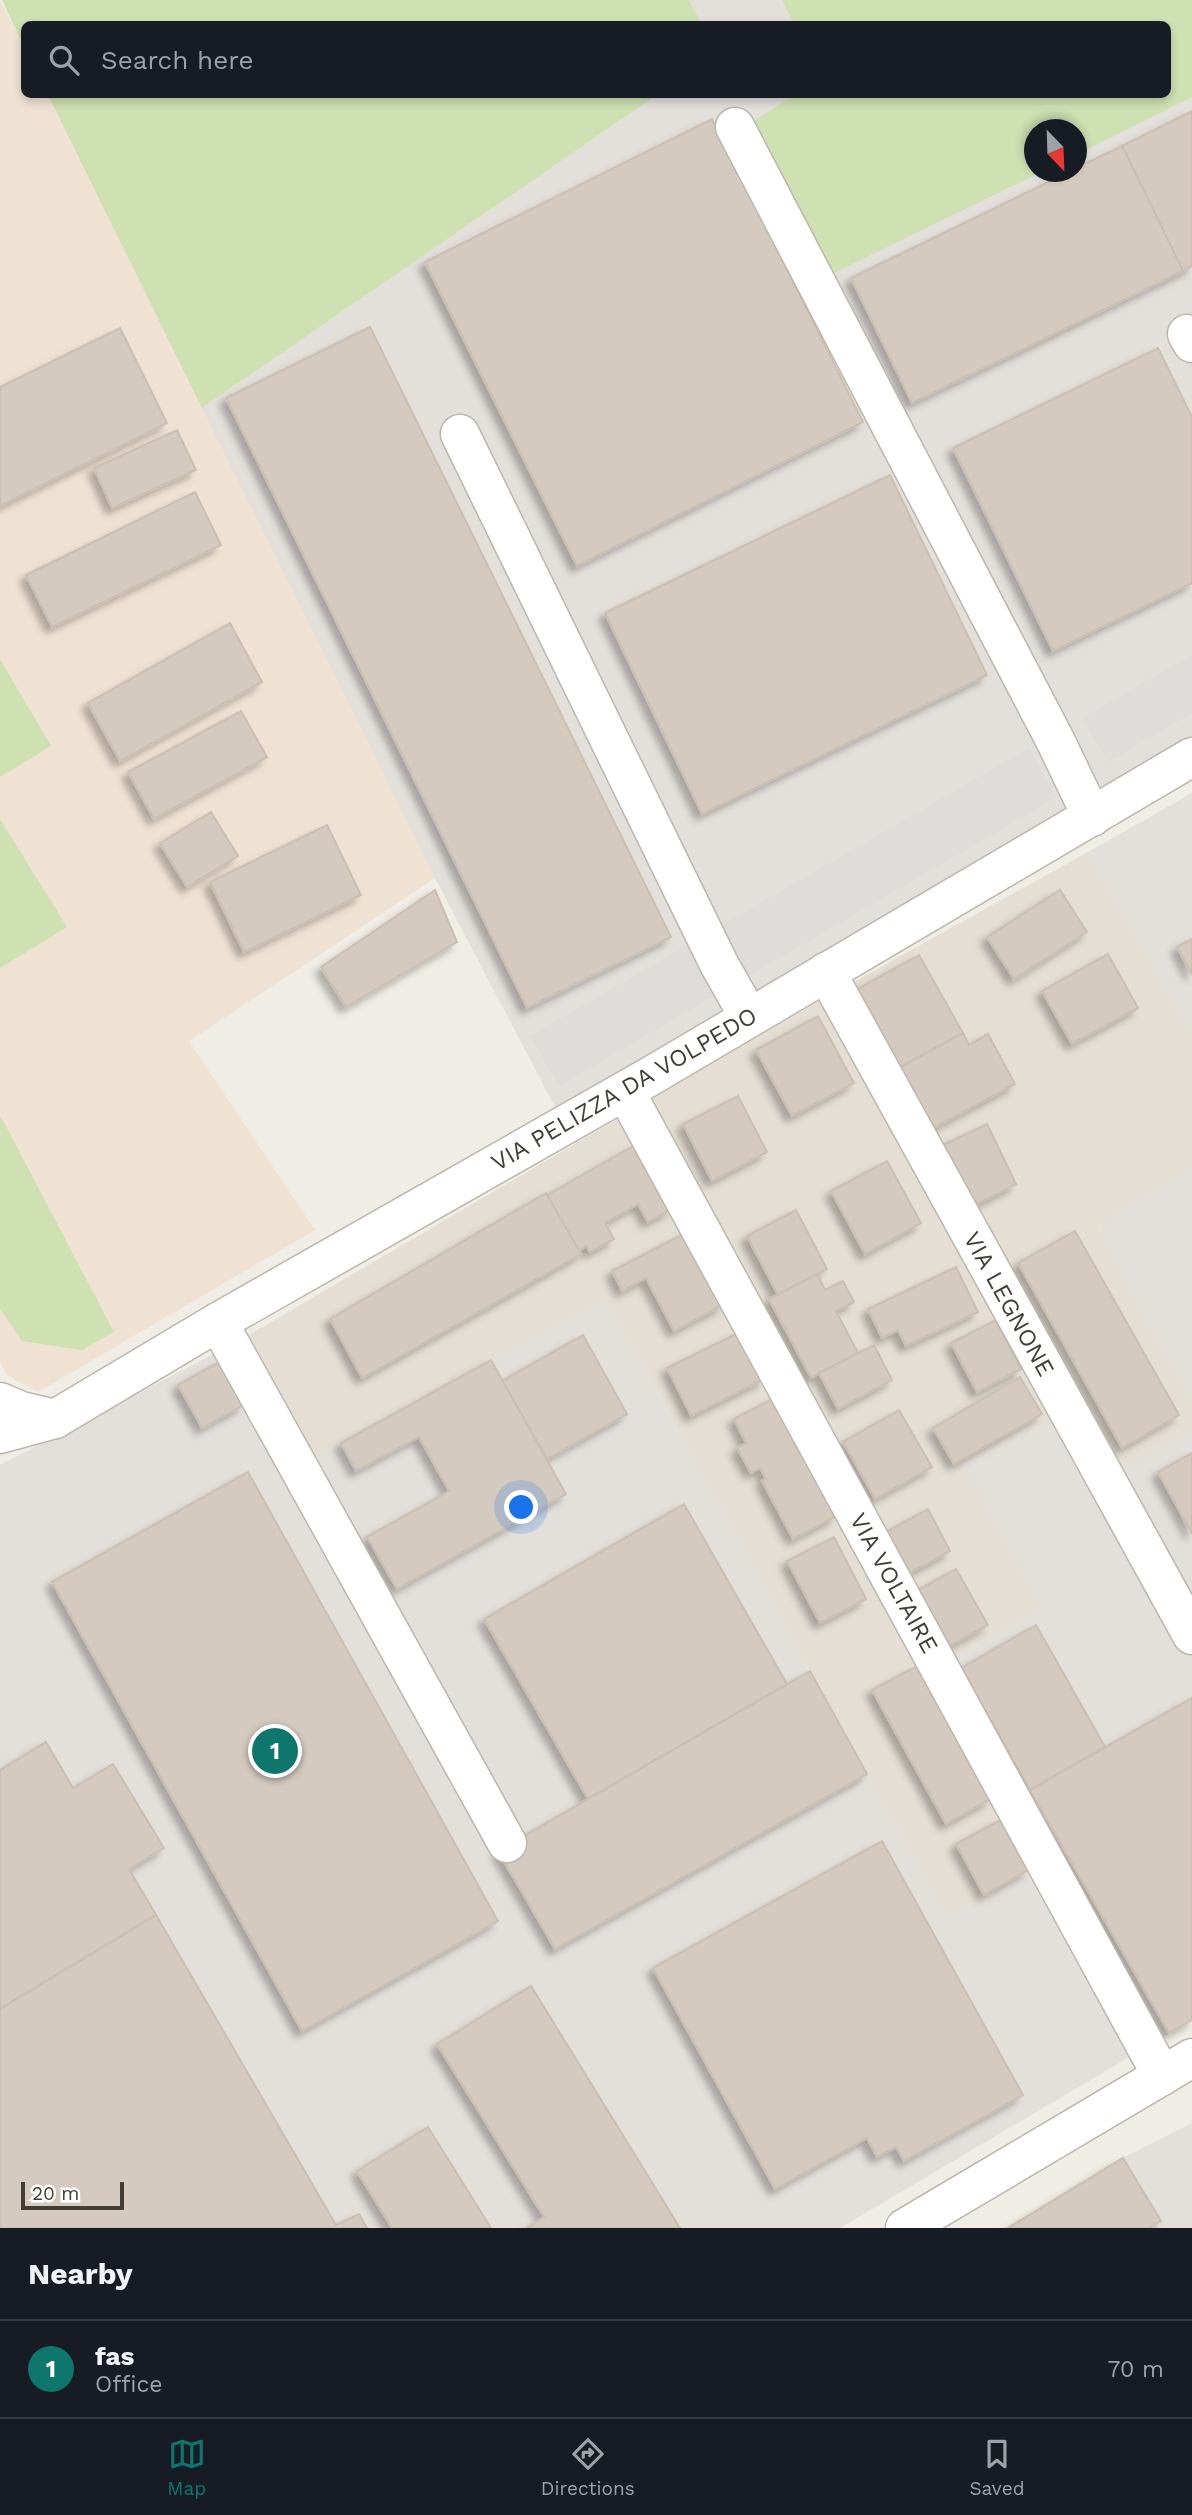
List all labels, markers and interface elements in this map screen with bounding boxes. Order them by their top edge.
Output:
search box [21,21,1171,98]
icon: search [45,41,83,79]
text: Search here [101,45,253,75]
north arrow [1024,119,1087,182]
street label: VIA PELIZZA DA VOLPEDO [486,1001,762,1177]
street label: VIA LEGNONE [958,1227,1060,1381]
your location [504,1490,538,1524]
street label: VIA VOLTAIRE [844,1508,944,1658]
pin: 1 [252,1725,298,1777]
scale bar [21,2179,124,2211]
text: 20 m [32,2182,79,2205]
text: Nearby [28,2256,133,2291]
text: fas [95,2341,134,2371]
text: 1 [46,2356,56,2383]
text: 70 m [1107,2356,1164,2383]
text: Office [95,2371,163,2398]
tab: Map [167,2435,206,2500]
tab: Directions [541,2435,635,2500]
tab: Saved [969,2435,1025,2500]

